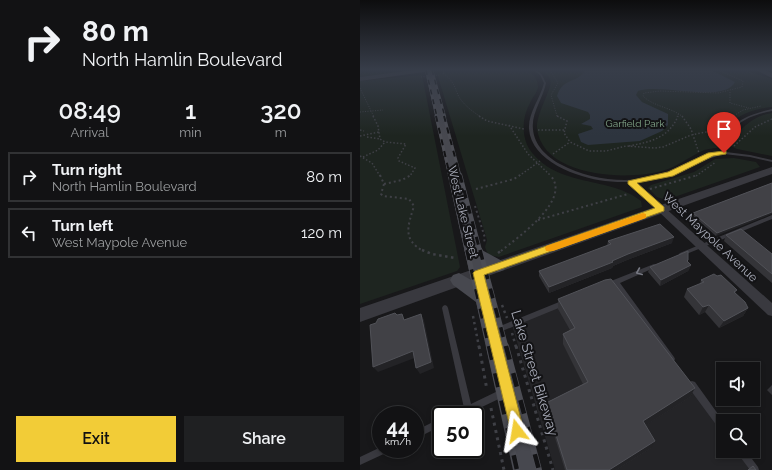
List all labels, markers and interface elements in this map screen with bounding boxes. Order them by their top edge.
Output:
text: 80 m [82,15,149,48]
icon: right [16,16,68,68]
text: North Hamlin Boulevard [82,49,282,70]
text: 08:49 [59,96,121,125]
text: 1 [185,96,196,125]
text: 320 [260,96,301,125]
pin [707,112,741,153]
park label: Garfield Park [606,118,665,129]
icon: arrive [713,118,735,140]
text: Arrival [71,125,109,140]
text: min [179,125,202,140]
text: m [275,125,287,140]
text: Turn right [52,161,122,179]
street label: West Lake Street [445,164,481,260]
icon: right [18,166,40,188]
text: 80 m [306,168,342,186]
text: North Hamlin Boulevard [52,179,197,194]
street label: West Maypole Avenue [660,189,760,285]
text: Turn left [52,217,113,235]
icon: left [18,222,40,244]
text: 120 m [301,224,342,242]
text: West Maypole Avenue [52,235,187,250]
one-way arrow [636,267,644,275]
street label: Lake Street Bikeway [508,308,562,438]
map controls [716,362,760,458]
button: sound [716,362,760,406]
speed limit sign: 50 [432,406,484,458]
position arrow [496,410,538,452]
button: search [716,414,760,458]
text: 44 [387,415,409,439]
button: Exit [16,416,176,462]
button: Share [184,416,344,462]
text: km/h [385,436,411,447]

